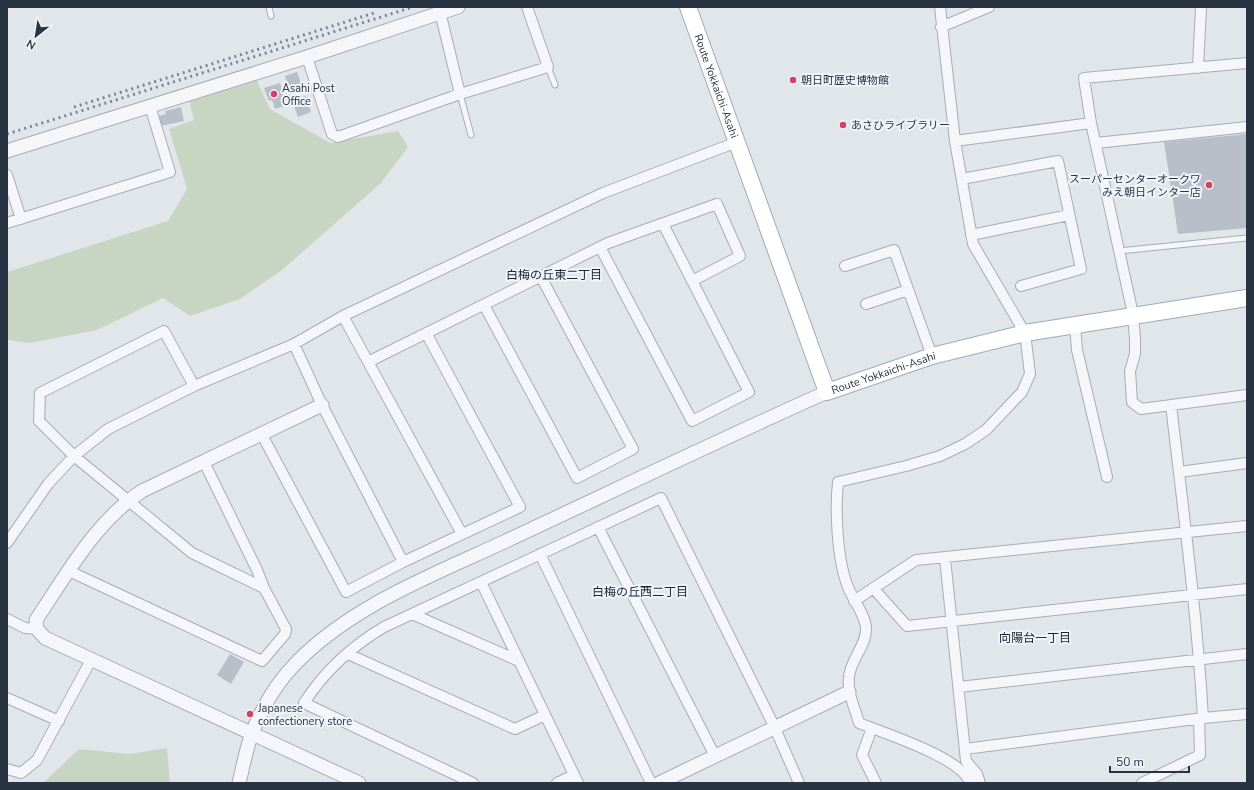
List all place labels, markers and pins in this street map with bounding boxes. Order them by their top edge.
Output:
place label: 朝日町歴史博物館 [801,73,889,88]
marker: 朝日町歴史博物館 [788,75,798,85]
place label: Asahi Post Office [282,81,335,109]
marker: Asahi Post Office [269,89,279,99]
place label: あさひライブラリー [851,118,950,133]
marker: あさひライブラリー [838,120,848,130]
place label: スーパーセンターオークワ みえ朝日インター店 [1069,172,1201,200]
marker: スーパーセンターオークワ みえ朝日インター店 [1204,180,1214,190]
place label: Japanese confectionery store [257,701,352,729]
marker: Japanese confectionery store [245,709,255,719]

